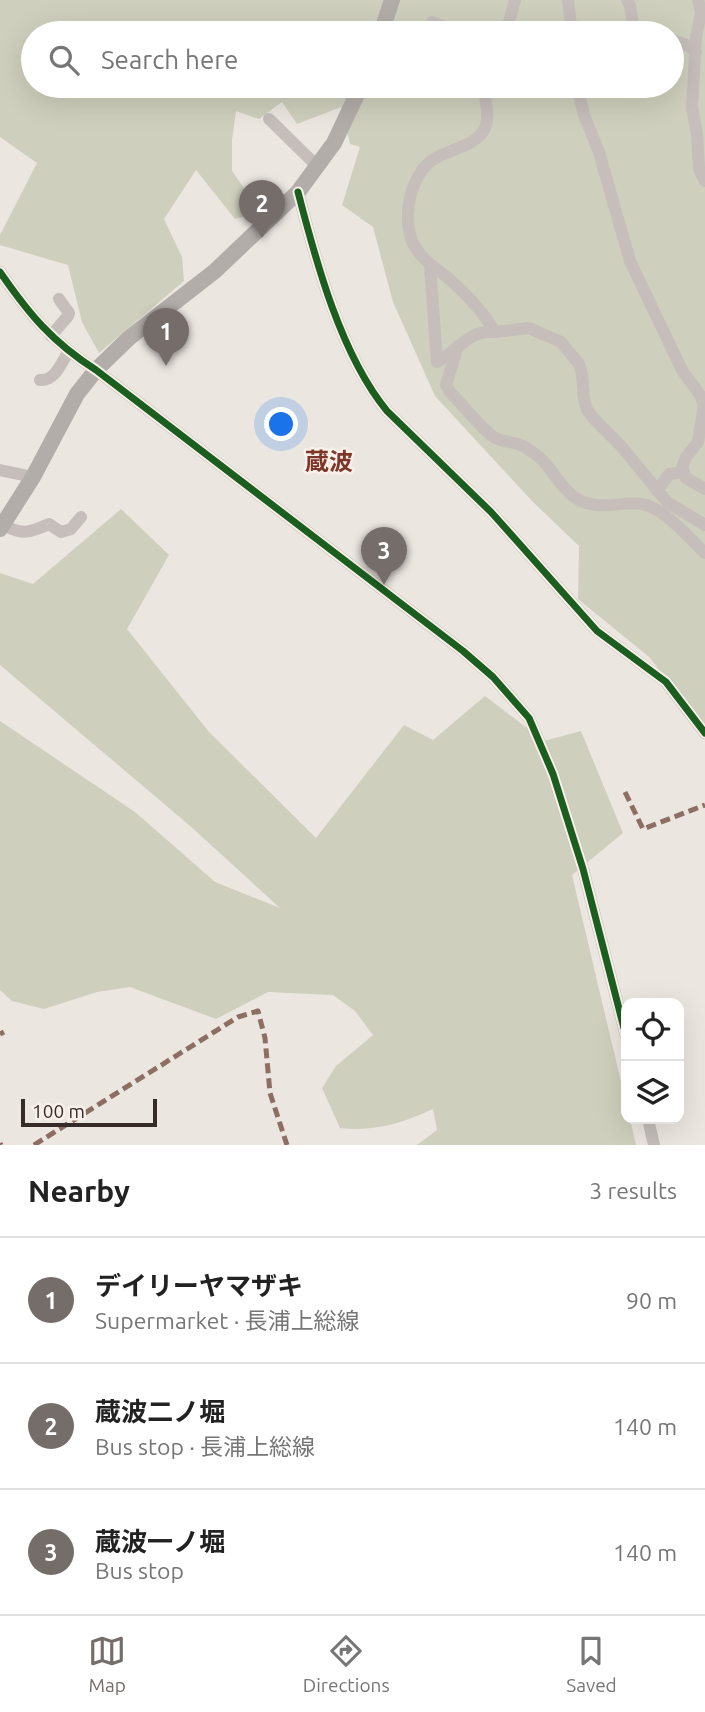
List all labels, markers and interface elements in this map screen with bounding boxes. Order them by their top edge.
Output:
search box [21,21,684,98]
icon: search [45,41,83,79]
text: Search here [101,45,238,74]
pin: 2 [239,180,285,238]
pin: 1 [143,308,189,366]
your location [264,407,298,441]
district label: 蔵波 [305,448,353,475]
pin: 3 [361,527,407,585]
map controls [621,998,684,1124]
button: locate [621,998,684,1061]
button: layers [621,1061,684,1124]
scale bar [21,1096,158,1128]
text: 100 m [32,1100,85,1122]
text: Nearby [28,1174,130,1208]
text: 3 results [589,1178,677,1203]
text: デイリーヤマザキ [95,1271,303,1300]
text: 1 [45,1288,57,1313]
text: 90 m [626,1288,677,1313]
text: Supermarket · 長浦上総線 [95,1308,360,1333]
text: 蔵波二ノ堀 [95,1397,225,1426]
text: 2 [45,1414,57,1439]
text: 140 m [613,1414,677,1439]
text: Bus stop · 長浦上総線 [95,1434,315,1459]
text: 蔵波一ノ堀 [95,1527,225,1556]
text: 3 [45,1540,57,1565]
text: 140 m [613,1540,677,1565]
text: Bus stop [95,1558,184,1583]
tab: Map [88,1632,126,1696]
tab: Directions [303,1632,390,1696]
tab: Saved [566,1632,617,1696]

